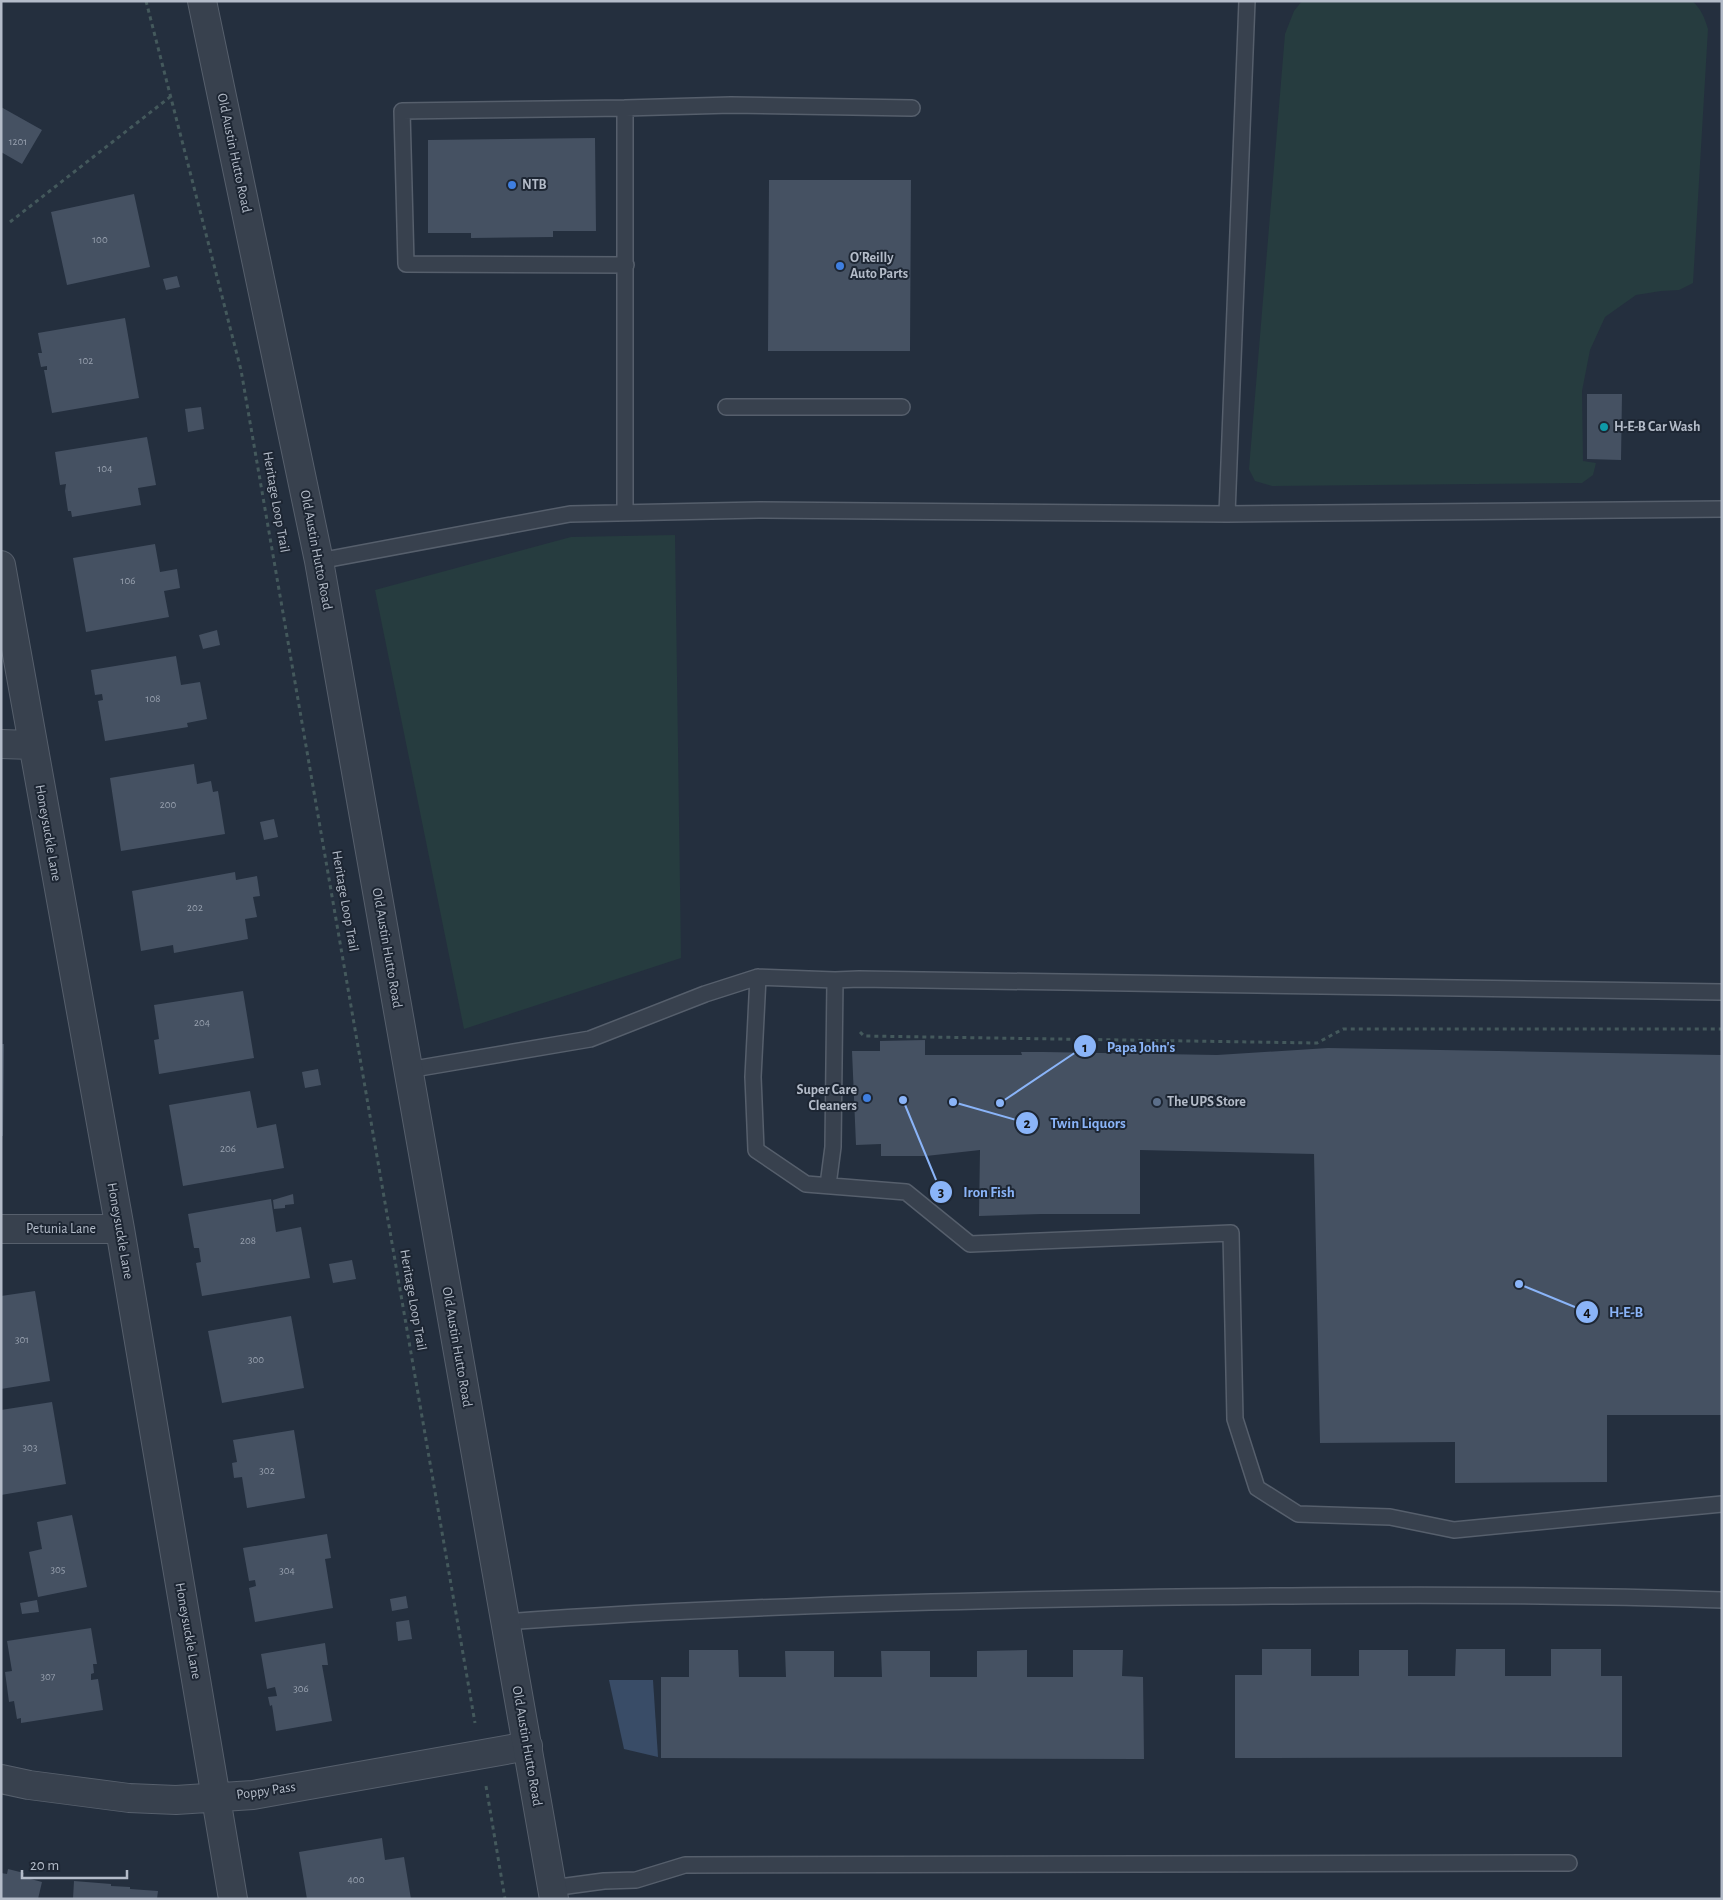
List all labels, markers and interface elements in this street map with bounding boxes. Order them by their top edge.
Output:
street label: Old Austin Hutto Road [214,92,254,214]
house number: 1201 [9,136,27,147]
place label: NTB [522,178,547,192]
marker: NTB [506,179,518,191]
house number: 100 [92,234,108,245]
place label: O'Reilly Auto Parts [850,251,908,281]
marker: O'Reilly Auto Parts [834,260,846,272]
house number: 102 [79,355,93,366]
place label: H-E-B Car Wash [1614,420,1700,434]
marker: H-E-B Car Wash [1598,421,1610,433]
street label: Heritage Loop Trail [260,450,292,554]
house number: 104 [98,463,112,474]
street label: Old Austin Hutto Road [298,489,334,611]
house number: 106 [121,575,135,586]
house number: 108 [146,693,160,704]
street label: Honeysuckle Lane [33,784,63,882]
house number: 200 [160,799,177,810]
street label: Heritage Loop Trail [329,849,361,953]
street label: Old Austin Hutto Road [370,887,404,1009]
house number: 202 [187,902,203,913]
house number: 204 [194,1017,210,1028]
callout: Papa John's [1072,1031,1185,1061]
text: 1 [1082,1040,1088,1055]
text: Papa John's [1107,1040,1175,1055]
place label: Super Care Cleaners [797,1083,857,1113]
marker: Super Care Cleaners [861,1092,873,1104]
place label: The UPS Store [1167,1095,1246,1109]
marker: The UPS Store [1151,1096,1163,1108]
callout: Twin Liquors [1015,1108,1135,1138]
text: 2 [1023,1116,1031,1131]
text: Twin Liquors [1050,1116,1126,1131]
house number: 206 [220,1143,236,1154]
callout: Iron Fish [928,1177,1025,1207]
street label: Honeysuckle Lane [105,1182,135,1280]
text: 3 [938,1185,944,1200]
text: Iron Fish [963,1185,1015,1200]
street label: Petunia Lane [26,1222,96,1236]
house number: 208 [240,1235,256,1246]
street label: Heritage Loop Trail [397,1248,429,1352]
street label: Old Austin Hutto Road [440,1286,474,1408]
callout: H-E-B [1574,1297,1653,1327]
text: 4 [1583,1305,1591,1320]
text: H-E-B [1609,1305,1643,1320]
house number: 301 [15,1334,29,1345]
house number: 300 [248,1354,264,1365]
house number: 303 [23,1442,38,1453]
house number: 302 [259,1465,275,1476]
house number: 305 [51,1564,66,1575]
house number: 304 [279,1565,295,1576]
street label: Honeysuckle Lane [173,1582,203,1680]
house number: 307 [41,1671,56,1682]
house number: 306 [293,1683,309,1694]
street label: Old Austin Hutto Road [510,1685,544,1807]
street label: Poppy Pass [235,1780,297,1802]
scale bar [22,1848,128,1880]
text: 20 m [30,1858,59,1873]
house number: 400 [348,1874,365,1885]

